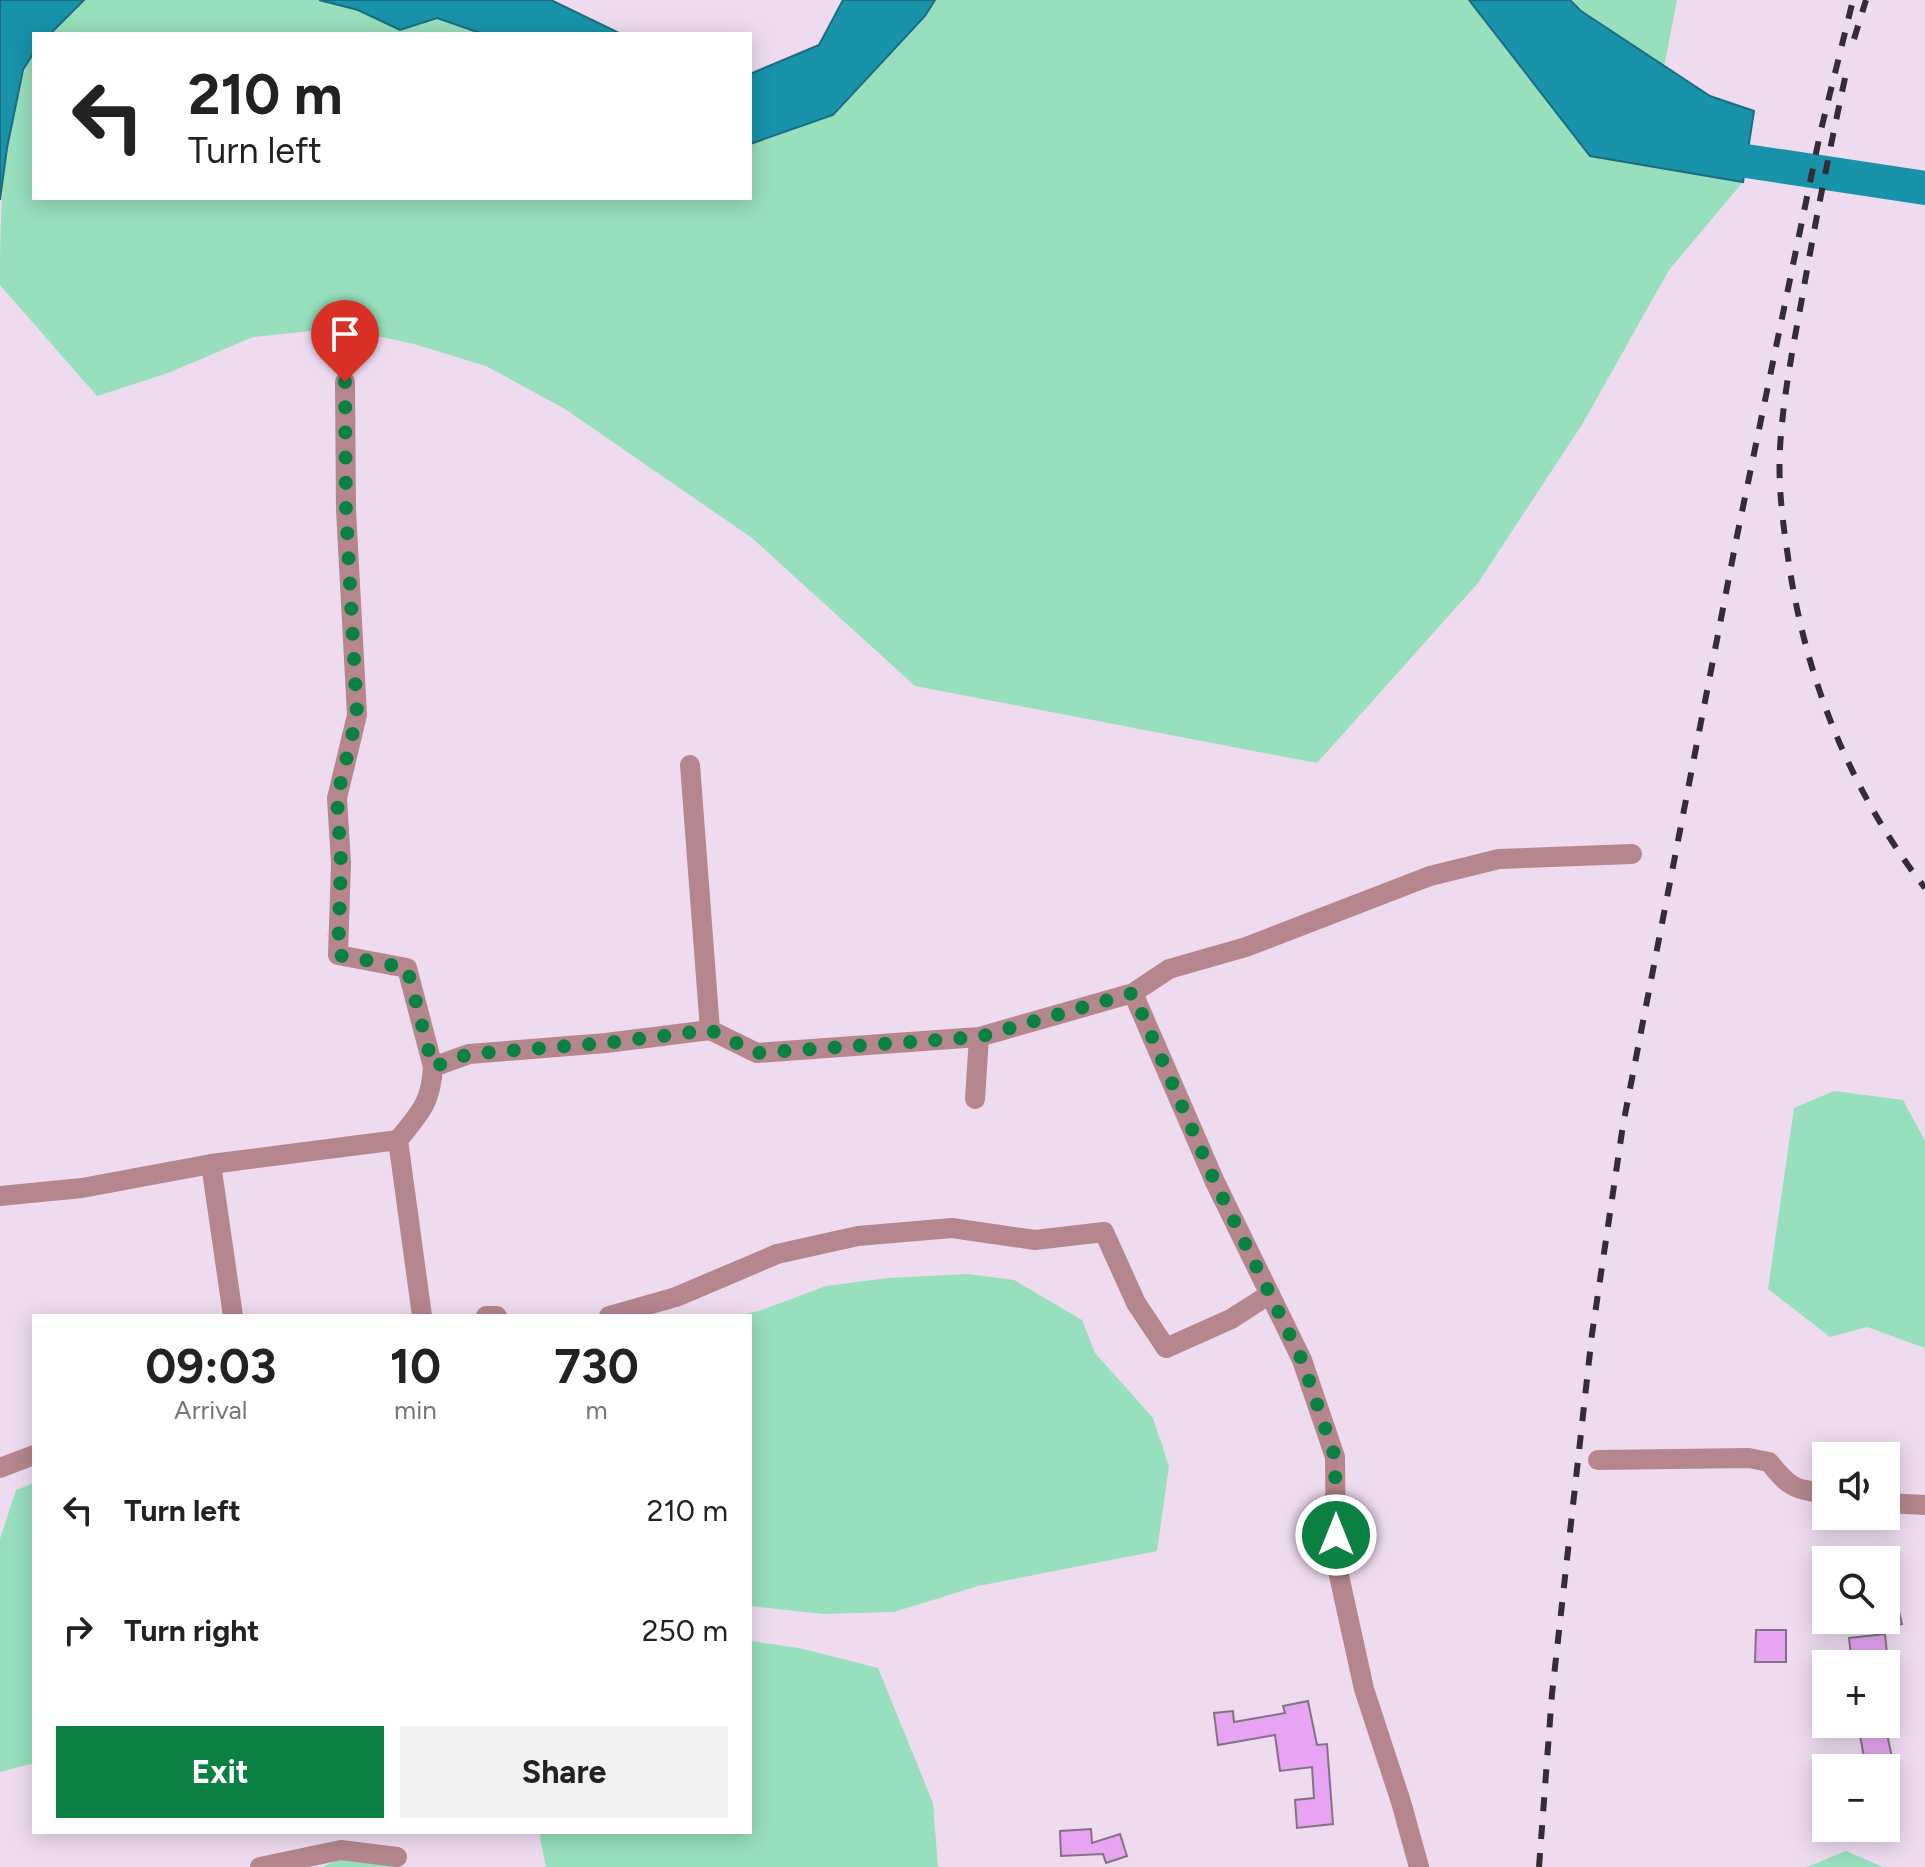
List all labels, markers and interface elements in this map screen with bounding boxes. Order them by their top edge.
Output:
text: 210 m [188,61,343,128]
icon: left [56,64,160,168]
text: Turn left [188,129,322,172]
pin [311,300,379,382]
icon: arrive [323,312,367,356]
text: 09:03 [145,1337,276,1395]
text: 10 [390,1337,441,1395]
text: 730 [554,1337,639,1395]
text: Arrival [174,1394,248,1426]
text: min [394,1394,437,1426]
text: m [585,1394,608,1426]
map controls [1812,1442,1900,1842]
button: sound [1812,1442,1900,1530]
icon: left [56,1488,100,1532]
text: Turn left [124,1492,241,1529]
text: 210 m [647,1492,728,1529]
position arrow [1294,1493,1378,1577]
button: search [1812,1546,1900,1634]
icon: right [56,1608,100,1652]
text: Turn right [124,1612,259,1649]
text: 250 m [642,1612,728,1649]
button: + [1812,1650,1900,1738]
button: Exit [56,1726,384,1818]
button: Share [400,1726,728,1818]
button: − [1812,1754,1900,1842]

